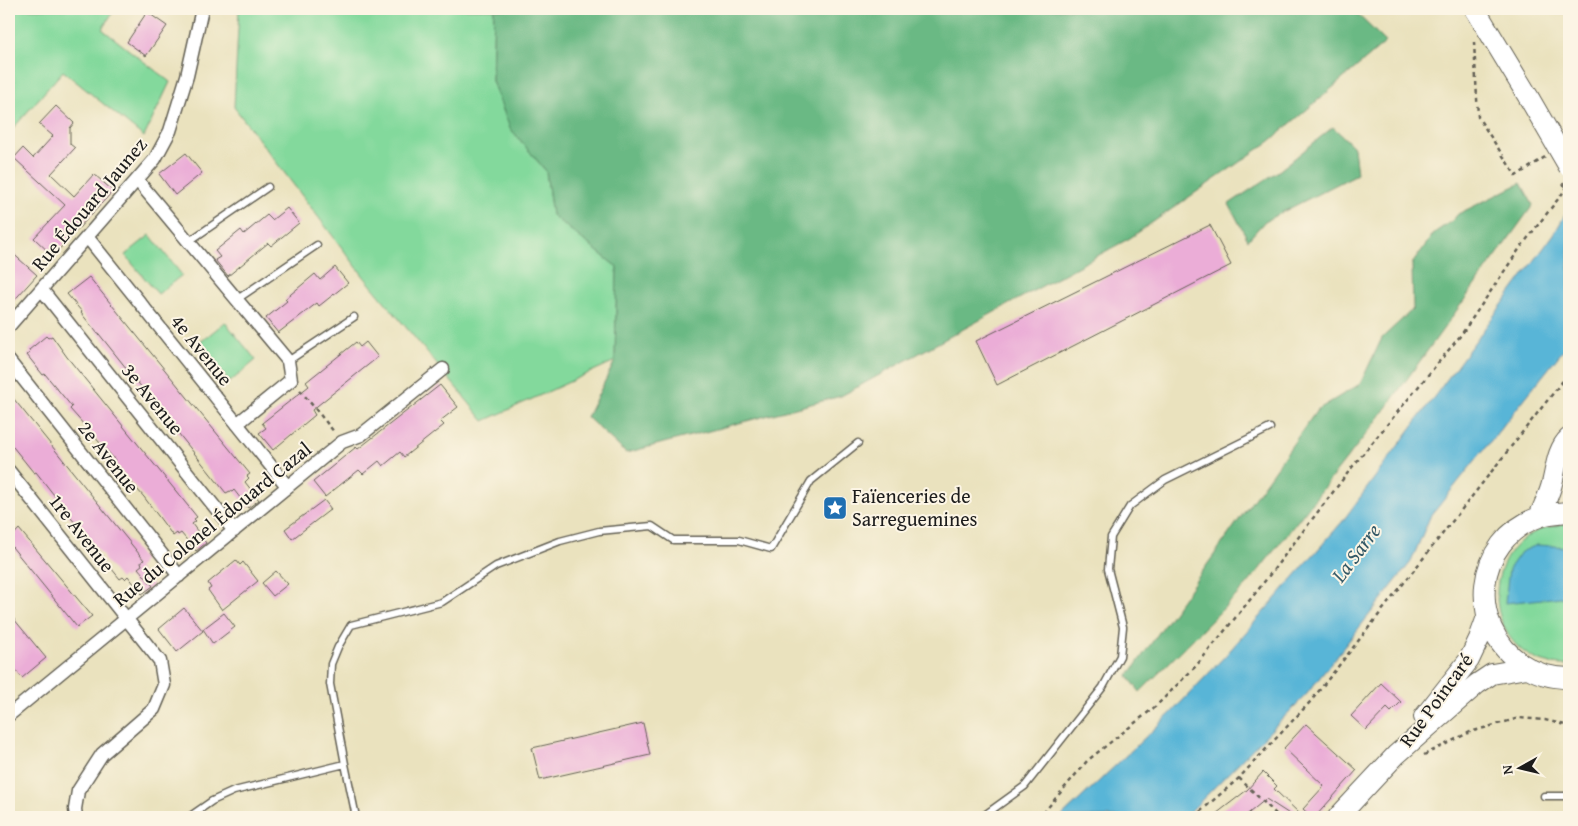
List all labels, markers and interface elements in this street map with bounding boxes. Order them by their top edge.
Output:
street label: Rue Édouard Jaunez [24,130,153,277]
street label: 4e Avenue [164,308,240,392]
street label: 3e Avenue [115,357,191,441]
street label: 2e Avenue [72,414,147,499]
street label: Rue du Colonel Édouard Cazal [106,434,318,613]
place label: Faïenceries de Sarreguemines [852,481,978,533]
street label: 1re Avenue [42,487,122,578]
place icon: Faïenceries de Sarreguemines [822,495,848,521]
water label: La Sarre [1323,517,1388,589]
street label: Rue Poincaré [1392,647,1480,753]
north arrow [1496,744,1546,794]
text: N [1496,763,1518,776]

